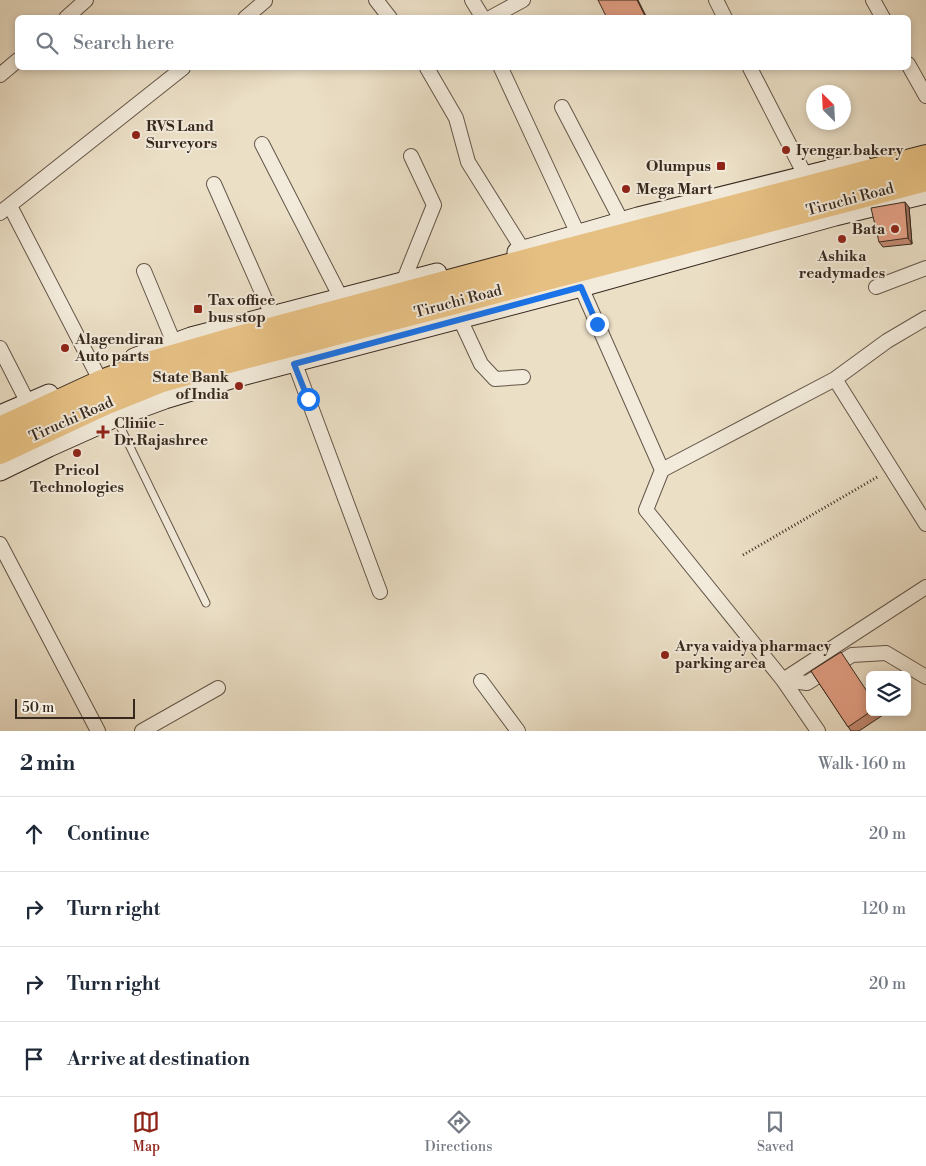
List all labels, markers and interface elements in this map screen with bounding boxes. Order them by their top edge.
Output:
search box [15,15,911,70]
icon: search [33,29,61,57]
text: Search here [73,31,174,55]
north arrow [806,85,851,130]
place label: RVS Land Surveyors [146,117,217,153]
marker: RVS Land Surveyors [130,129,142,141]
place label: Iyengar bakery [796,141,904,160]
marker: Iyengar bakery [780,144,792,156]
place label: Olumpus [646,157,711,176]
marker: Olumpus [715,160,727,172]
street label: Tiruchi Road [804,179,897,220]
place label: Mega Mart [636,180,713,199]
marker: Mega Mart [620,183,632,195]
place label: Bata [852,220,886,239]
marker: Bata [889,223,901,235]
marker: Ashika readymades [836,233,848,245]
place label: Ashika readymades [799,247,885,283]
street label: Tiruchi Road [412,281,505,322]
place label: Tax office bus stop [208,291,275,327]
marker: Tax office bus stop [192,303,204,315]
route end [586,313,609,336]
place label: Alagendiran Auto parts [74,330,164,366]
marker: Alagendiran Auto parts [59,342,71,354]
place label: State Bank of India [153,368,230,404]
marker: State Bank of India [233,380,245,392]
route start [297,388,320,411]
street label: Tiruchi Road [26,392,117,446]
place label: Clinic - Dr.Rajashree [114,414,208,450]
marker: Clinic - Dr.Rajashree [96,425,110,439]
marker: Pricol Technologies [71,447,83,459]
place label: Pricol Technologies [30,461,124,497]
place label: Arya vaidya pharmacy parking area [674,637,832,673]
marker: Arya vaidya pharmacy parking area [659,649,671,661]
map controls [866,671,911,716]
button: layers [866,671,911,716]
scale bar [15,696,135,719]
text: 50 m [22,699,54,717]
text: 2 min [20,751,75,777]
text: Walk · 160 m [818,754,906,774]
icon: ahead [20,820,48,848]
text: Continue [67,822,150,846]
text: 20 m [869,824,906,844]
icon: right [20,895,48,923]
text: Turn right [67,897,160,921]
text: 120 m [862,899,906,919]
icon: right [20,970,48,998]
text: Turn right [67,972,160,996]
text: 20 m [869,974,906,994]
icon: arrive [20,1045,48,1073]
text: Arrive at destination [67,1047,250,1071]
tab: Map [132,1108,160,1156]
tab: Directions [425,1108,492,1156]
tab: Saved [757,1108,794,1156]

